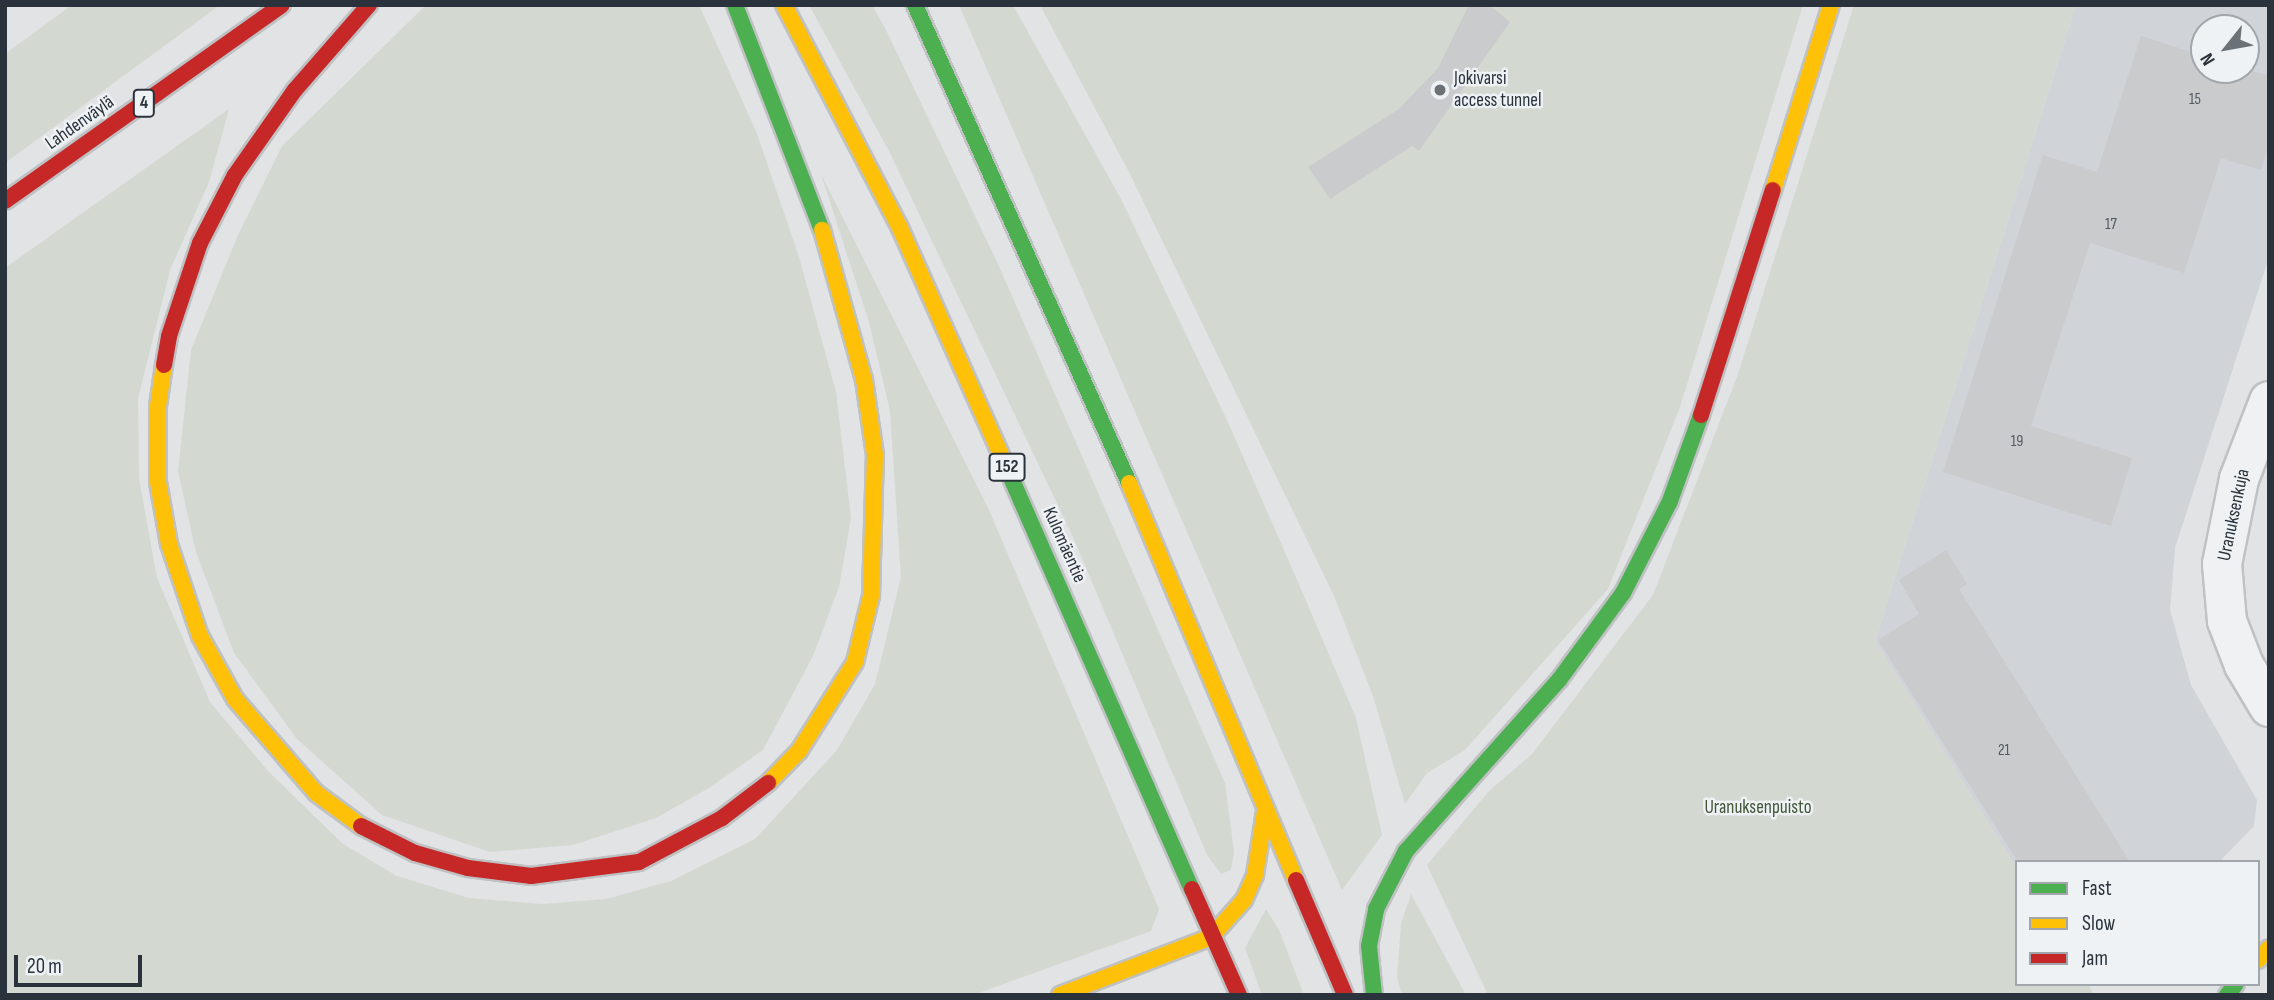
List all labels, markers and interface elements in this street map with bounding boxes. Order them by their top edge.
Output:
north arrow [2190,14,2260,84]
text: N [2196,49,2221,69]
place label: Jokivarsi access tunnel [1454,68,1542,112]
marker: Jokivarsi access tunnel [1432,82,1448,98]
road number: 4 [132,88,156,118]
house number: 15 [2189,90,2201,110]
street label: Lahdenväylä [41,91,119,155]
house number: 17 [2105,215,2117,235]
house number: 19 [2011,432,2023,452]
road number: 152 [988,452,1026,481]
street label: Uranuksenkuja [2213,467,2255,563]
street label: Kulomäentie [1037,504,1091,586]
house number: 21 [1998,741,2010,761]
park label: Uranuksenpuisto [1704,797,1812,819]
legend [2015,860,2260,986]
text: Fast [2082,876,2112,901]
text: Slow [2082,911,2115,936]
scale bar [18,940,145,984]
text: Jam [2082,946,2108,971]
text: 20 m [27,954,62,979]

